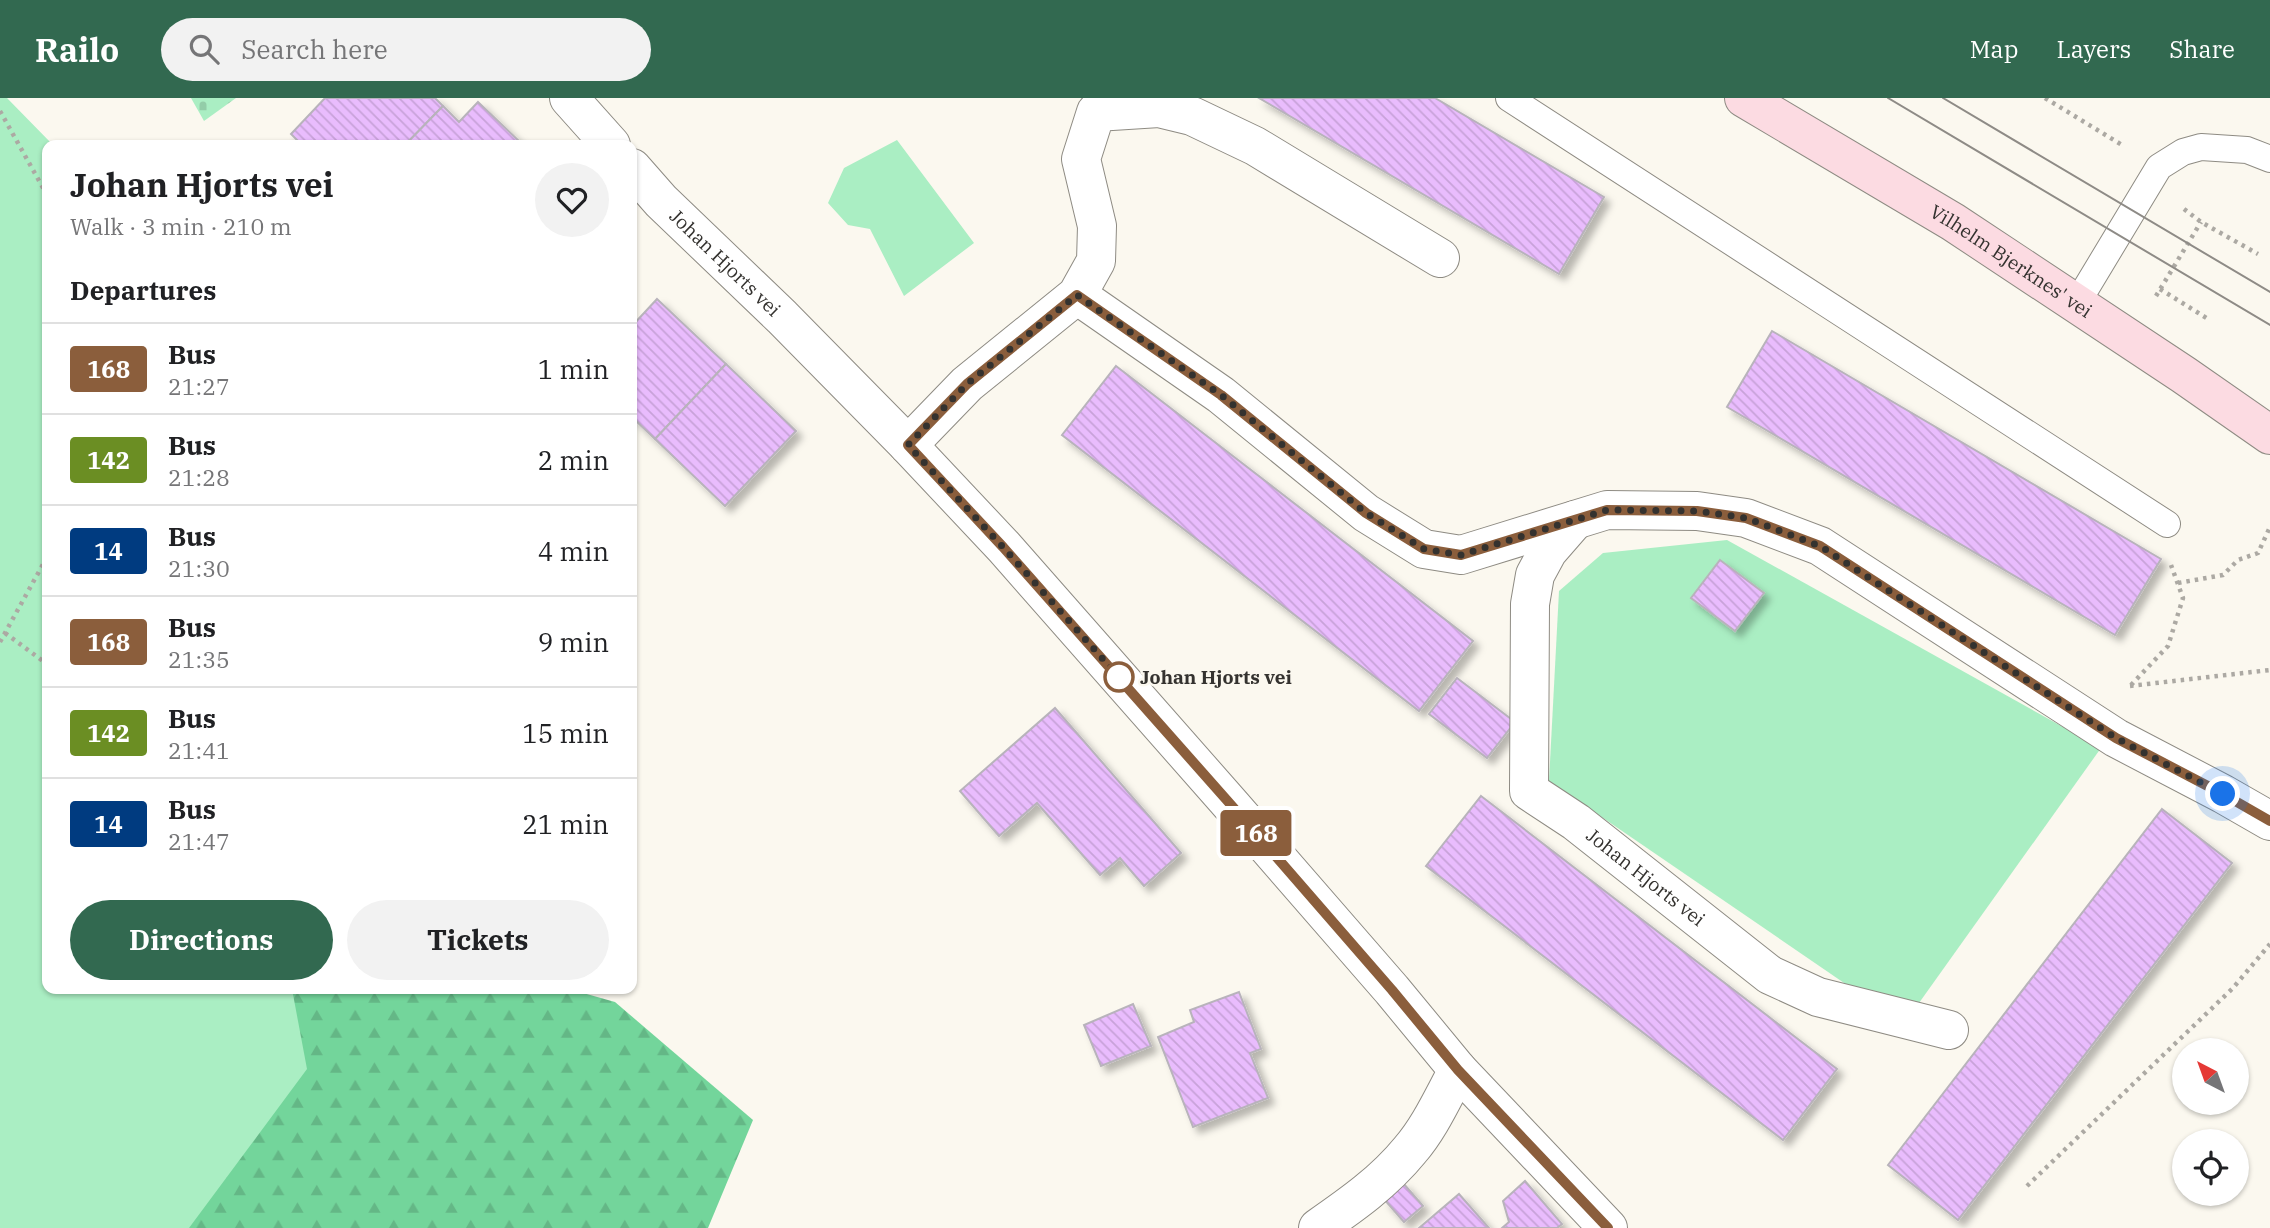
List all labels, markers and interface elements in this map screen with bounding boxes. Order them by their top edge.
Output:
search box [161,18,651,81]
text: Railo [35,28,119,71]
icon: search [185,30,223,68]
text: Search here [241,32,388,66]
text: Map [1970,33,2018,65]
text: Layers [2056,33,2131,65]
text: Share [2169,33,2235,65]
text: Johan Hjorts vei [70,163,334,206]
button: heart [535,163,609,237]
street label: Vilhelm Bjerknes' vei [1926,199,2097,323]
street label: Johan Hjorts vei [665,204,786,321]
text: Walk · 3 min · 210 m [70,211,292,241]
text: Departures [70,273,216,307]
text: Bus [168,337,216,371]
text: 1 min [538,352,609,386]
text: 168 [87,353,130,385]
text: 21:27 [168,371,230,401]
text: Bus [168,428,216,462]
text: 2 min [538,443,609,477]
text: 142 [87,444,130,476]
text: 21:28 [168,462,230,492]
text: Bus [168,519,216,553]
text: 4 min [538,534,609,568]
text: 14 [94,535,123,567]
text: 21:30 [168,553,230,583]
text: Bus [168,610,216,644]
text: 9 min [538,625,609,659]
text: 168 [87,626,130,658]
text: 21:35 [168,644,230,674]
marker: Johan Hjorts vei [1104,662,1134,692]
place label: Johan Hjorts vei [1140,665,1292,689]
text: Bus [168,701,216,735]
text: 15 min [522,716,609,750]
text: 142 [87,717,130,749]
text: 21:41 [168,735,230,765]
your location [2205,776,2240,811]
text: Bus [168,792,216,826]
text: 21 min [522,807,609,841]
text: 14 [94,808,123,840]
line badge: 168 [1216,810,1296,856]
text: 168 [1234,817,1278,849]
street label: Johan Hjorts vei [1582,823,1710,931]
text: 21:47 [168,826,230,856]
button: Directions [70,900,333,980]
button: Tickets [347,900,609,980]
north arrow [2172,1038,2249,1115]
map controls [2172,1038,2249,1206]
button: locate [2172,1129,2249,1206]

